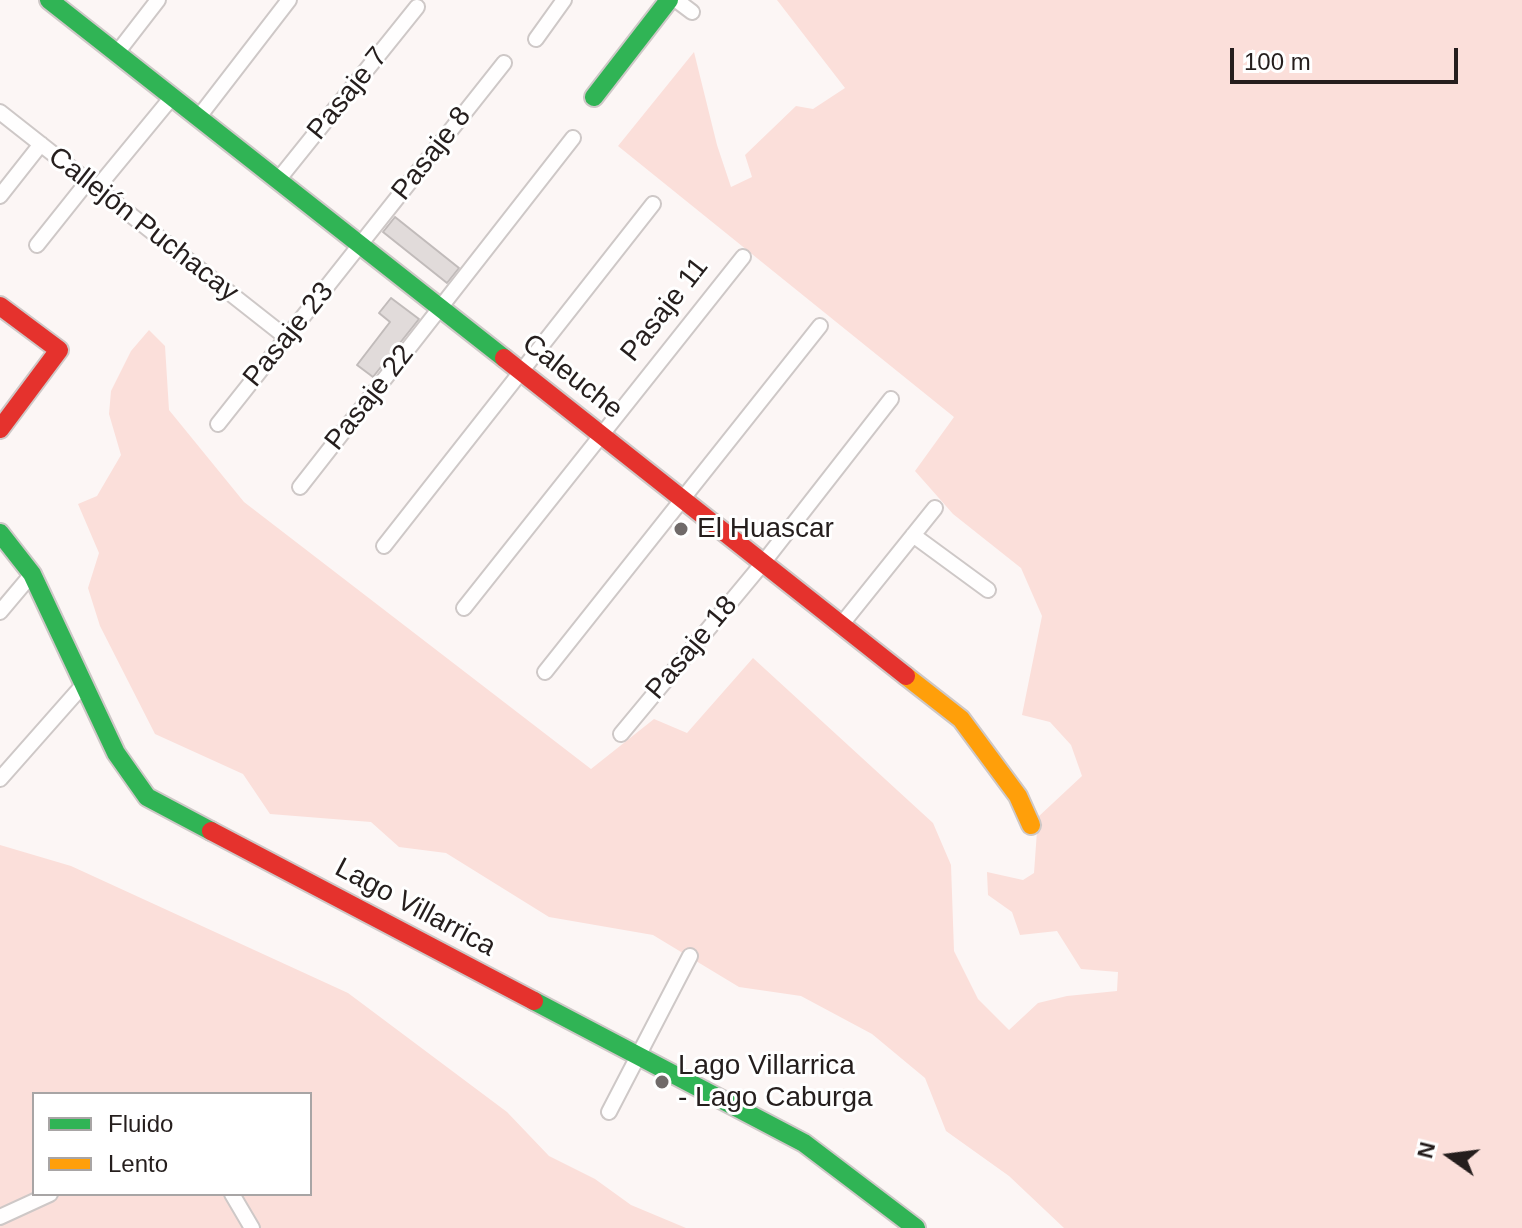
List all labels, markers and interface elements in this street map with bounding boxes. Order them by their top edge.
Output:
scale bar [1234,32,1462,82]
street label: Pasaje 7 [301,41,395,147]
text: 100 m [1244,48,1311,75]
street label: Pasaje 8 [385,101,479,207]
street label: Callejón Puchacay [41,140,245,310]
street label: Pasaje 11 [614,251,716,369]
street label: Pasaje 23 [237,276,341,394]
street label: Caleuche [515,327,629,427]
street label: Pasaje 22 [318,339,422,457]
place label: El Huascar [697,512,834,546]
marker: El Huascar [672,520,690,538]
street label: Pasaje 18 [639,590,745,706]
street label: Lago Villarrica [329,852,501,964]
place label: Lago Villarrica - Lago Caburga [678,1049,873,1115]
marker: Lago Villarrica - Lago Caburga [653,1073,671,1091]
legend [32,1092,312,1196]
text: Fluido [108,1110,173,1137]
north arrow [1410,1116,1490,1196]
text: N [1412,1139,1440,1161]
text: Lento [108,1150,168,1177]

